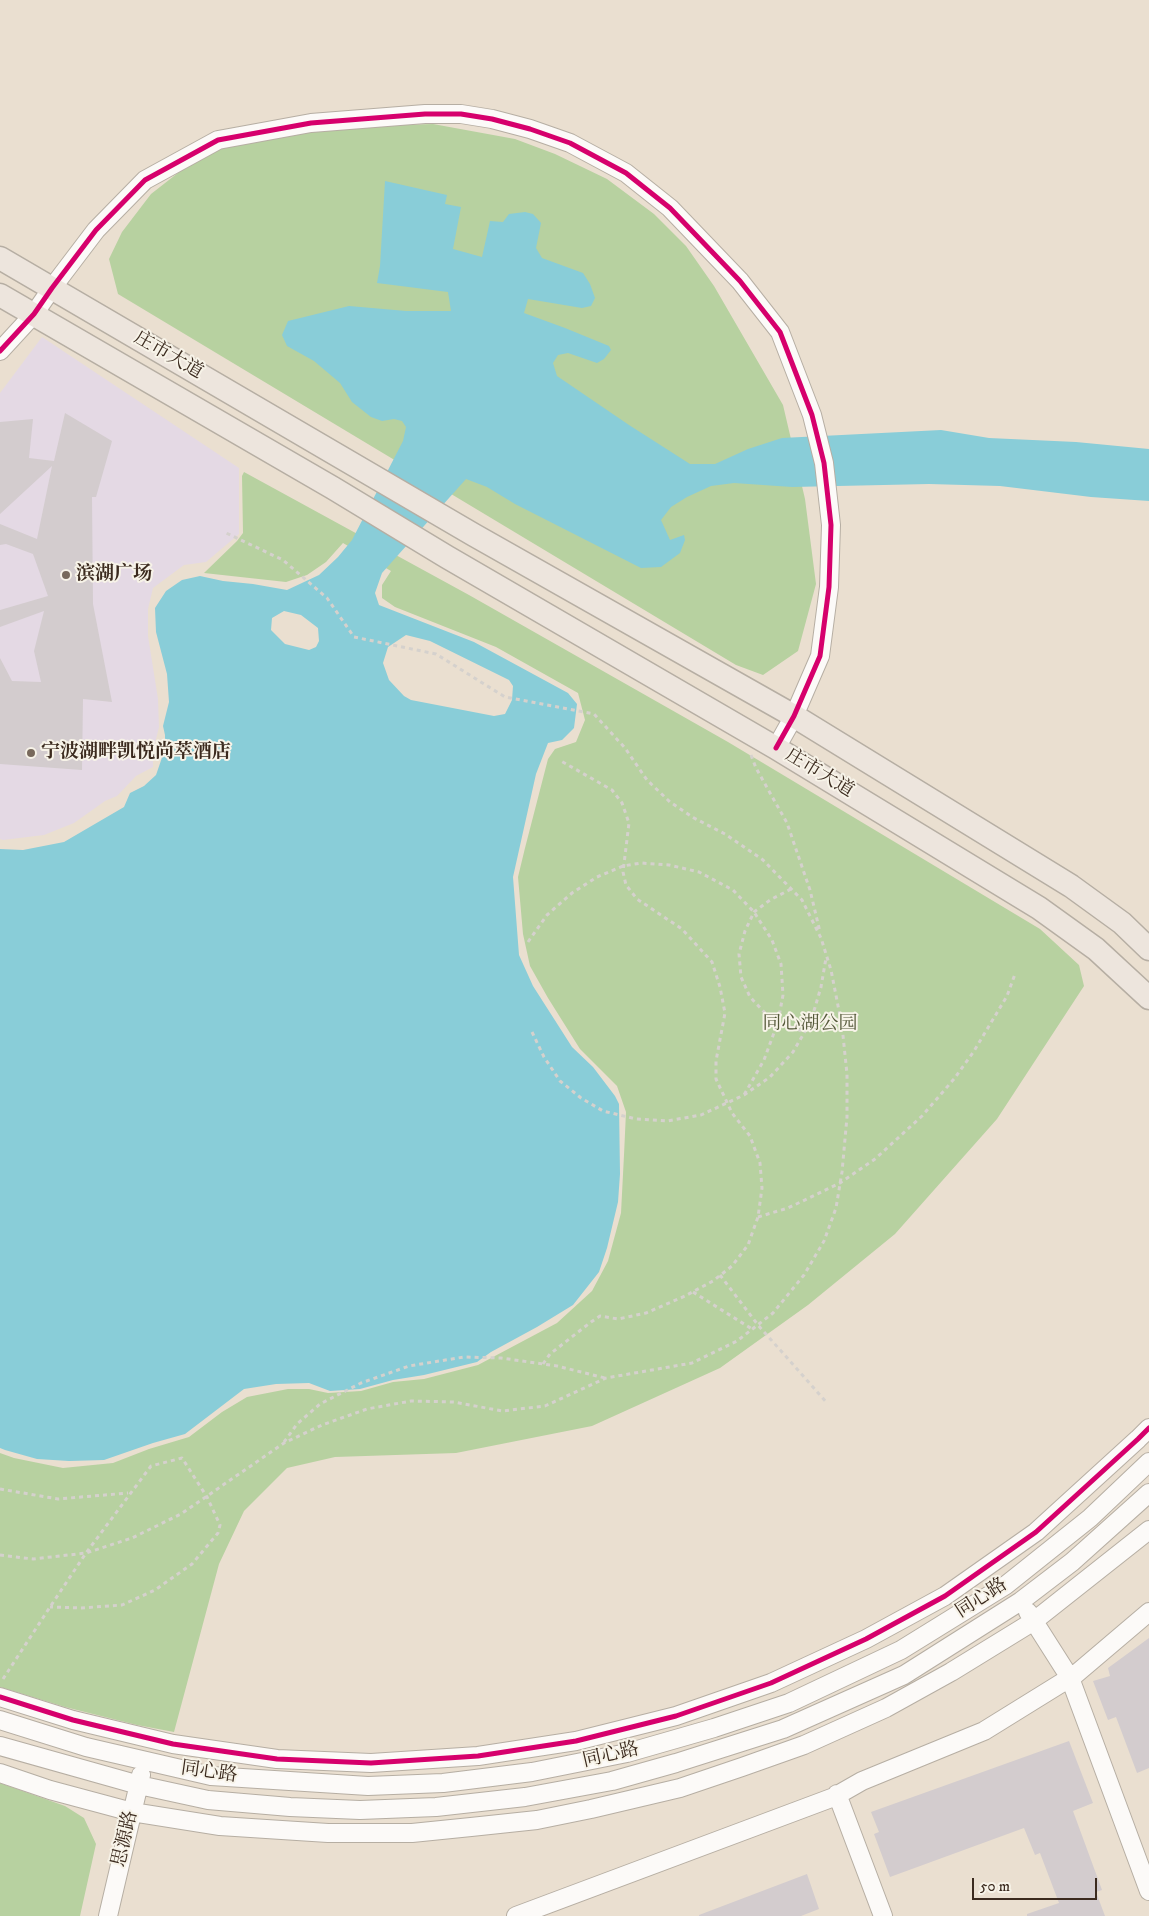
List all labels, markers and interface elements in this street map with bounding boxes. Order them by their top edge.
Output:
street label: 庄市大道 [129,327,207,385]
place label: 滨湖广场 [76,564,152,586]
marker: 滨湖广场 [60,569,72,581]
place label: 宁波湖畔凯悦尚萃酒店 [41,742,231,764]
street label: 庄市大道 [781,745,857,803]
marker: 宁波湖畔凯悦尚萃酒店 [25,747,37,759]
park label: 同心湖公园 [763,1014,857,1036]
street label: 同心路 [952,1574,1012,1624]
street label: 同心路 [581,1738,641,1774]
street label: 同心路 [179,1758,239,1788]
street label: 思源路 [108,1809,144,1869]
scale bar [974,1868,1099,1900]
text: 50 m [980,1877,1010,1896]

